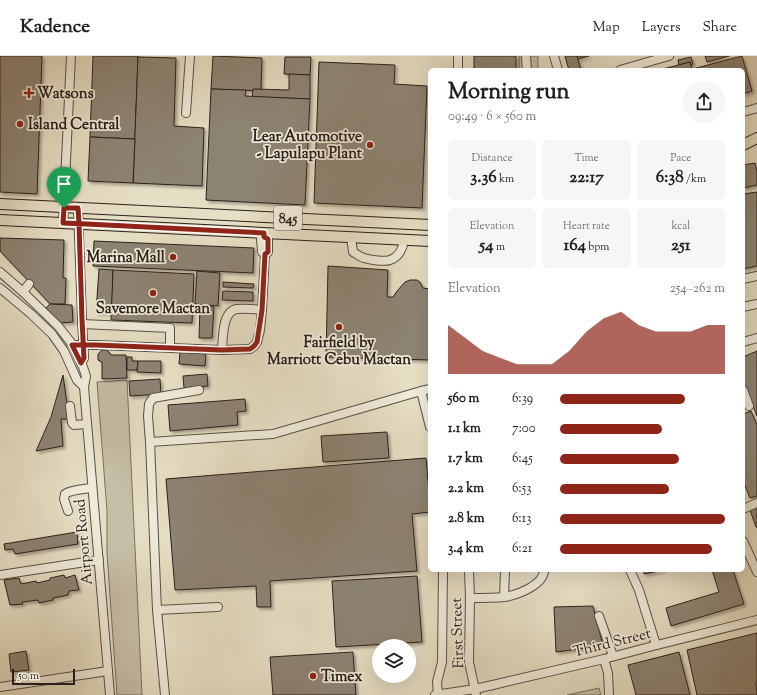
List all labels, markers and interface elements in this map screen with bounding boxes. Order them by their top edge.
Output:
text: Kadence [20,14,90,41]
text: Map [593,18,620,38]
text: Layers [642,18,680,38]
text: Share [702,18,737,38]
text: Morning run [448,77,570,109]
button: share [683,81,725,123]
place label: Watsons [37,84,94,105]
marker: Watsons [24,88,34,98]
text: 09:49 · 6 × 560 m [448,108,536,126]
place label: Island Central [28,115,120,136]
marker: Island Central [15,119,25,129]
place label: Lear Automotive - Lapulapu Plant [253,127,363,165]
marker: Lear Automotive - Lapulapu Plant [365,140,375,150]
text: Distance [471,150,513,166]
text: Time [574,150,599,166]
text: Pace [670,150,691,166]
text: 3.36 [470,166,497,190]
text: 22:17 [569,166,604,190]
text: 6:38 [656,166,684,190]
pin [47,167,81,208]
text: km [497,171,514,187]
text: /km [684,171,706,187]
icon: arrive [53,173,75,195]
road number: 845 [274,206,302,230]
text: Elevation [470,218,514,234]
text: Heart rate [563,218,610,234]
text: kcal [671,218,690,234]
text: 54 [479,234,494,258]
text: 164 [564,234,586,258]
text: 251 [671,234,691,258]
text: m [494,239,505,255]
text: bpm [586,239,609,255]
place label: Marina Mall [87,248,166,269]
marker: Marina Mall [168,252,178,262]
text: Elevation [448,280,501,298]
text: 254–262 m [670,280,725,298]
marker: Savemore Mactan [148,288,158,298]
place label: Savemore Mactan [96,299,210,320]
marker: Fairfield by Marriott Cebu Mactan [334,322,344,332]
place label: Fairfield by Marriott Cebu Mactan [267,333,411,371]
text: 560 m [448,390,479,408]
text: 6:39 [512,390,533,408]
text: 1.1 km [448,420,481,438]
text: 7:00 [512,420,536,438]
text: 1.7 km [448,450,483,468]
text: 6:45 [512,450,533,468]
text: 2.2 km [448,480,484,498]
text: 6:53 [512,480,531,498]
street label: Airport Road [70,498,99,586]
text: 2.8 km [448,510,484,528]
text: 6:13 [512,510,531,528]
text: 3.4 km [448,540,484,558]
text: 6:21 [512,540,532,558]
street label: First Street [447,597,470,669]
street label: Third Street [571,624,654,663]
map controls [372,639,416,683]
button: layers [372,639,416,683]
scale bar [12,667,75,686]
place label: Timex [321,667,363,688]
text: 50 m [18,668,39,684]
marker: Timex [308,671,318,681]

